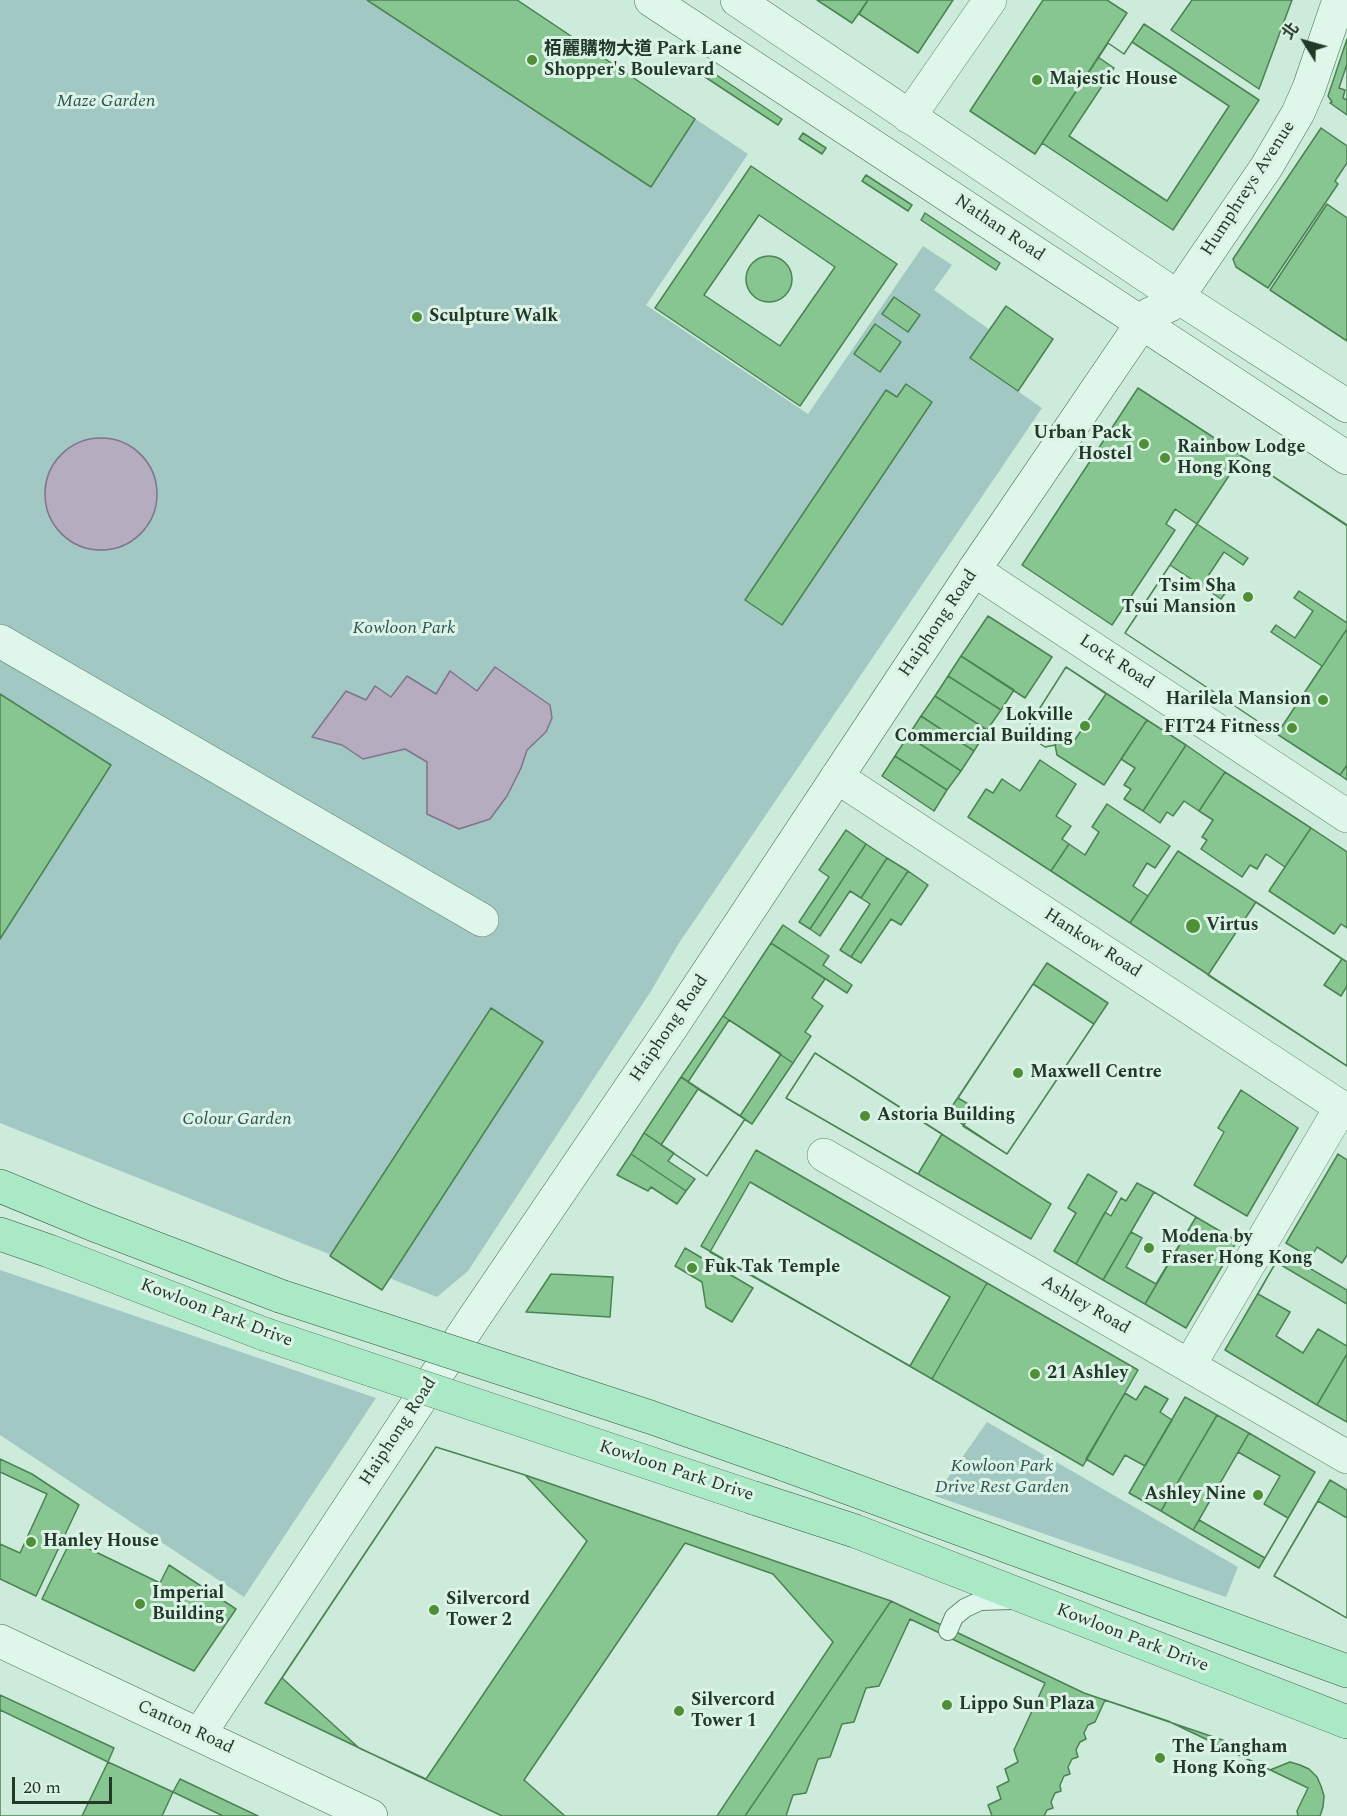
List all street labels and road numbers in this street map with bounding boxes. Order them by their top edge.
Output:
street label: Humphreys Avenue [1197,117,1301,261]
street label: Nathan Road [950,191,1048,267]
street label: Haiphong Road [895,566,983,682]
street label: Lock Road [1075,631,1157,695]
street label: Hankow Road [1039,904,1145,984]
street label: Haiphong Road [626,971,714,1087]
street label: Ashley Road [1037,1272,1133,1340]
street label: Kowloon Park Drive [137,1275,295,1353]
street label: Haiphong Road [356,1374,442,1490]
street label: Kowloon Park Drive [596,1437,756,1507]
street label: Kowloon Park Drive [1053,1600,1211,1678]
street label: Canton Road [133,1696,237,1760]

